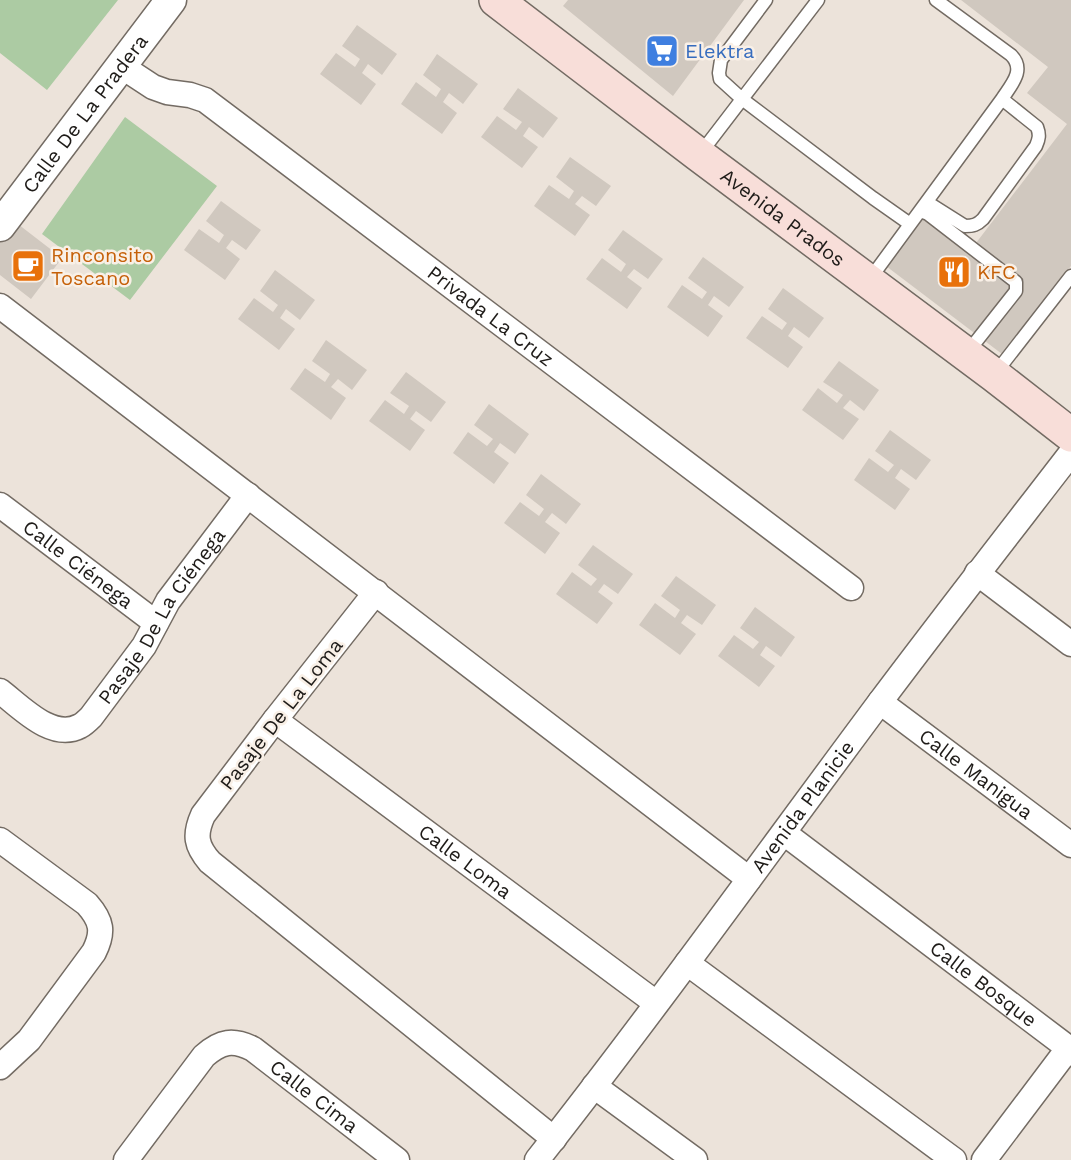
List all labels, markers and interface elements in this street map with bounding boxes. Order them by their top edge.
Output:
street label: Calle De La Pradera [17,29,153,198]
supermarket icon: Elektra [644,33,680,69]
place label: Elektra [685,39,754,63]
street label: Avenida Prados [716,163,850,272]
place label: Rinconsito Toscano [51,243,154,290]
cafe icon: Rinconsito Toscano [10,248,46,284]
restaurant icon: KFC [936,254,972,290]
street label: Privada La Cruz [423,260,558,371]
place label: KFC [977,260,1016,284]
street label: Calle Ciénega [18,515,138,614]
street label: Pasaje De La Ciénega [93,524,230,709]
street label: Pasaje De La Loma [214,634,348,794]
street label: Calle Manigua [914,724,1038,824]
street label: Avenida Planicie [746,736,859,877]
street label: Calle Loma [414,819,516,904]
street label: Calle Bosque [925,936,1042,1032]
street label: Calle Cima [265,1055,363,1138]

